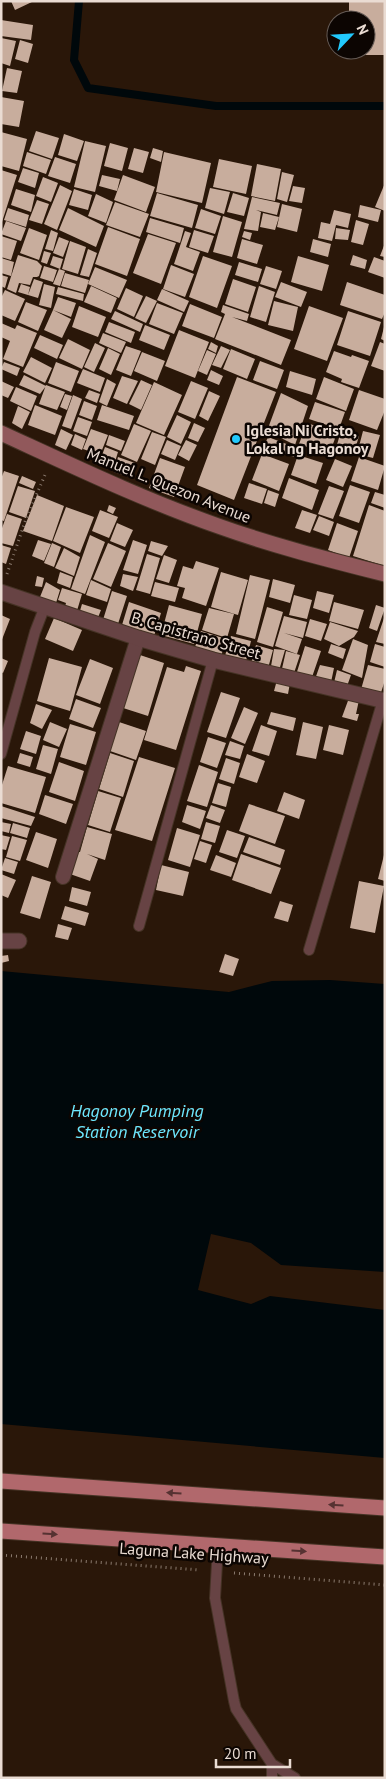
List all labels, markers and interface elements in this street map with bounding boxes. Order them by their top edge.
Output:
north arrow [326,10,376,60]
text: N [353,22,373,37]
place label: Iglesia Ni Cristo, Lokal ng Hagonoy [246,420,369,458]
marker: Iglesia Ni Cristo, Lokal ng Hagonoy [230,433,242,445]
street label: Manuel L. Quezon Avenue [84,443,254,527]
street label: B. Capistrano Street [129,607,263,663]
water label: Hagonoy Pumping Station Reservoir [70,1099,204,1143]
one-way arrow [166,1489,182,1497]
one-way arrow [328,1500,344,1508]
one-way arrow [42,1531,58,1539]
street label: Laguna Lake Highway [119,1538,270,1568]
one-way arrow [292,1548,308,1556]
scale bar [216,1736,290,1768]
text: 20 m [224,1744,257,1763]

